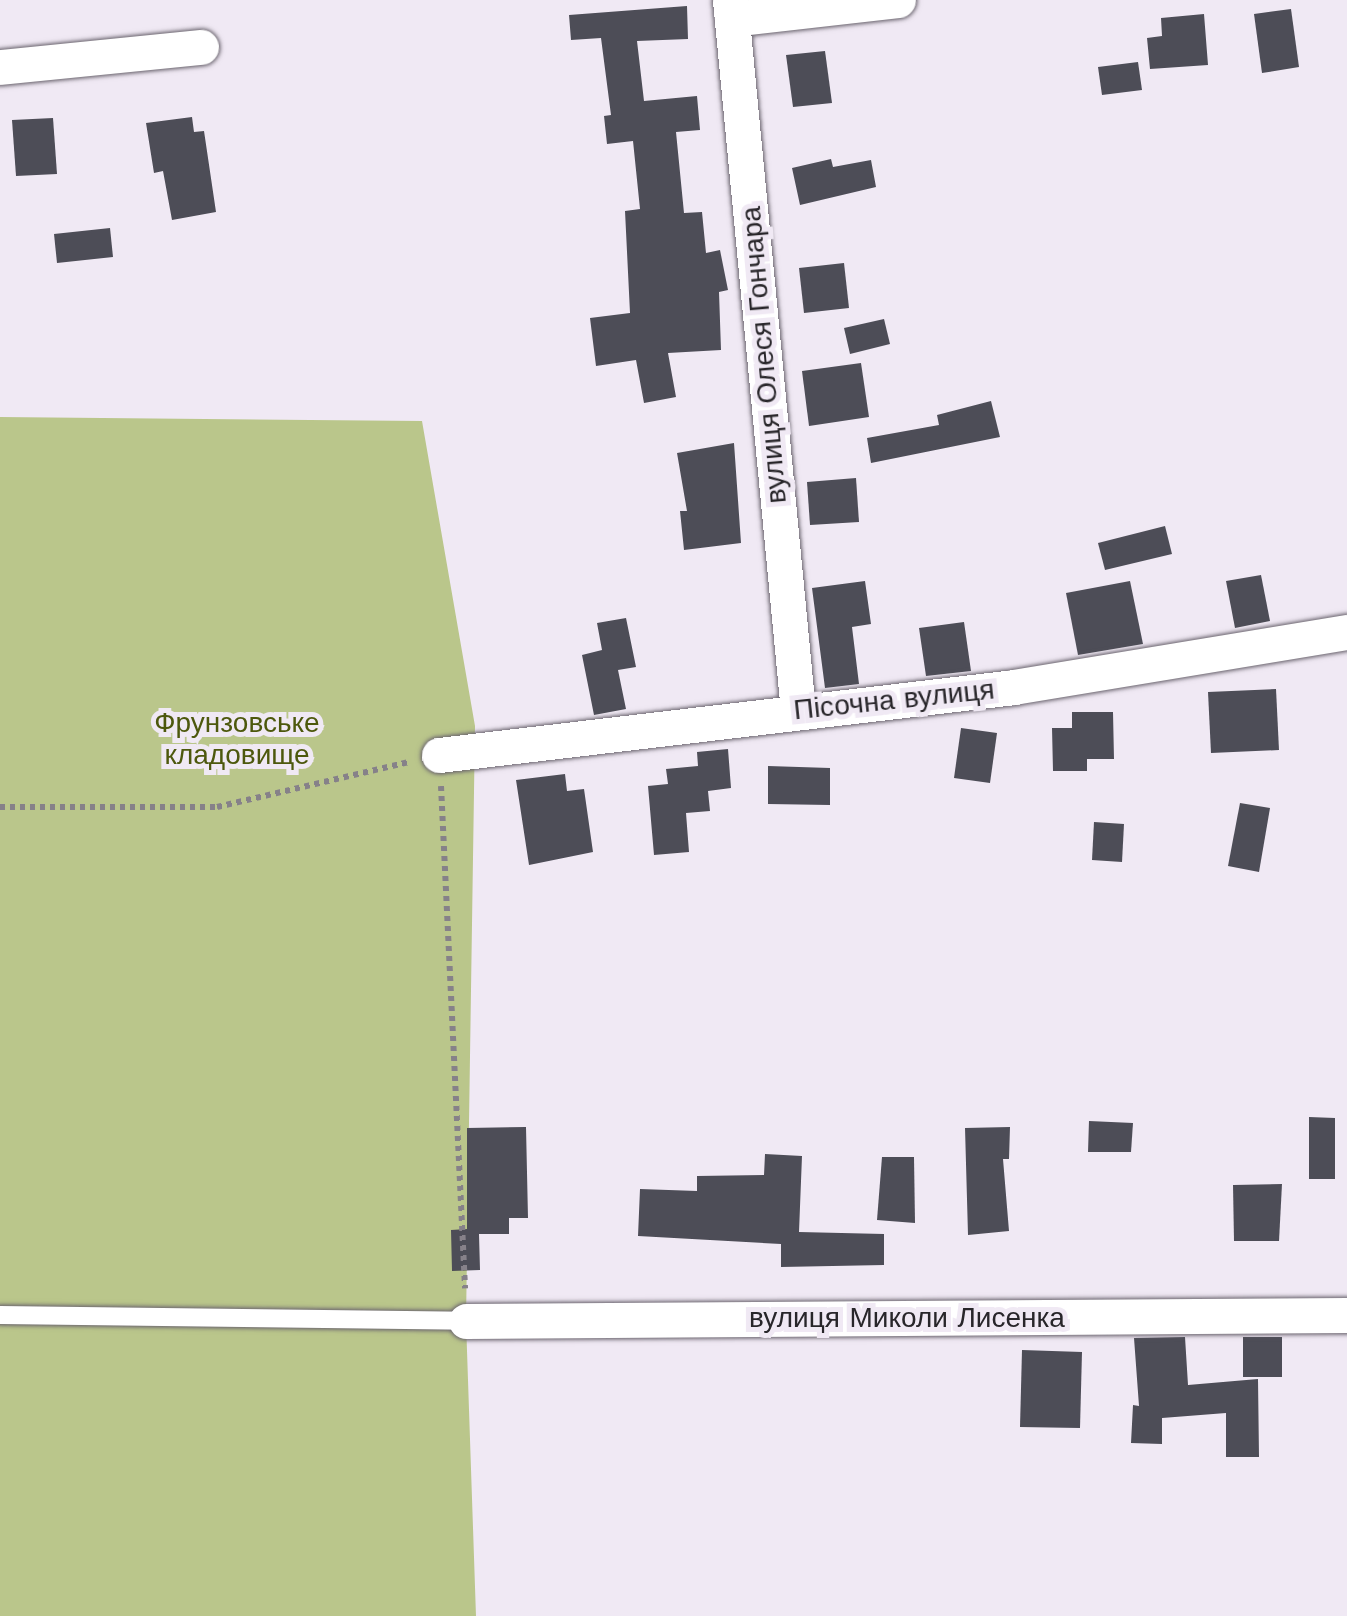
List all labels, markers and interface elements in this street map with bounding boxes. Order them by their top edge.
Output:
street label: вулиця Олеся Гончара [734,205,794,505]
street label: Пісочна вулиця [792,673,996,727]
park label: Фрунзовське кладовище [154,706,320,772]
street label: вулиця Миколи Лисенка [749,1301,1065,1335]

